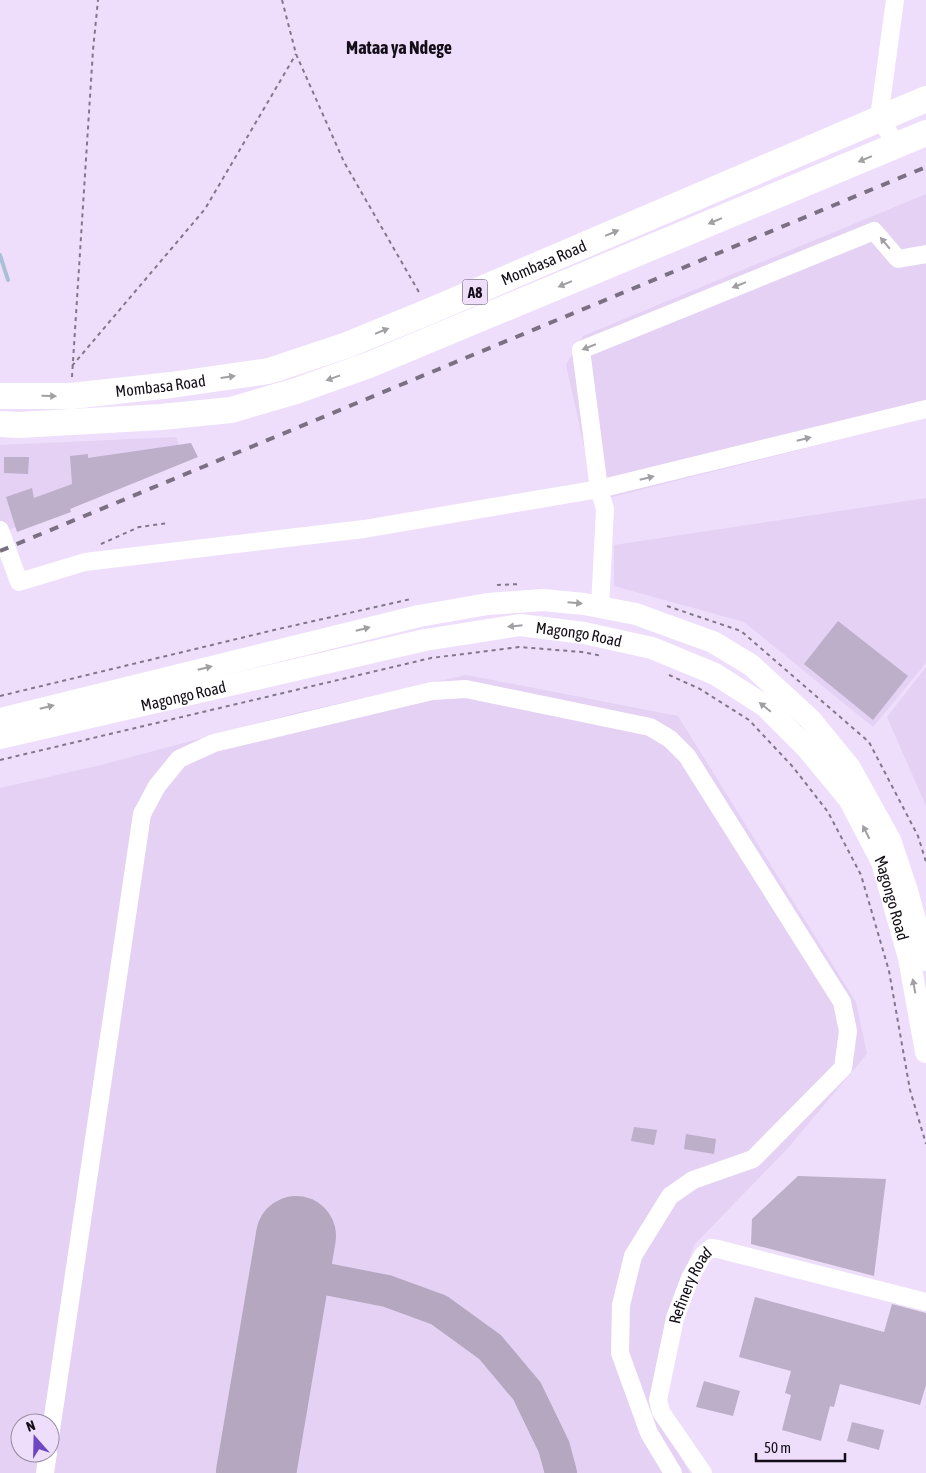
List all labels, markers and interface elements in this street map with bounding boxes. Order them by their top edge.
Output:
district label: Mataa ya Ndege [346,37,452,58]
one-way arrow [858,155,872,163]
one-way arrow [708,218,722,226]
one-way arrow [605,228,619,236]
street label: Mombasa Road [498,236,589,289]
one-way arrow [879,238,891,250]
road number: A8 [462,280,488,304]
one-way arrow [558,280,572,288]
one-way arrow [732,282,747,290]
one-way arrow [375,326,390,334]
one-way arrow [582,343,596,351]
street label: Mombasa Road [114,371,207,400]
one-way arrow [220,373,236,381]
one-way arrow [325,374,340,382]
one-way arrow [41,392,57,400]
one-way arrow [797,435,812,443]
one-way arrow [639,474,654,482]
one-way arrow [567,599,583,607]
street label: Magongo Road [535,618,624,650]
one-way arrow [506,622,522,630]
one-way arrow [355,625,370,633]
one-way arrow [198,664,213,672]
street label: Magongo Road [139,677,228,714]
one-way arrow [758,701,771,712]
one-way arrow [40,703,55,711]
one-way arrow [862,825,870,839]
street label: Magongo Road [871,852,913,942]
one-way arrow [910,979,918,994]
street label: Refinery Road [665,1243,715,1325]
north arrow [10,1413,60,1463]
text: N [24,1417,37,1435]
scale bar [756,1430,845,1462]
text: 50 m [764,1439,791,1456]

